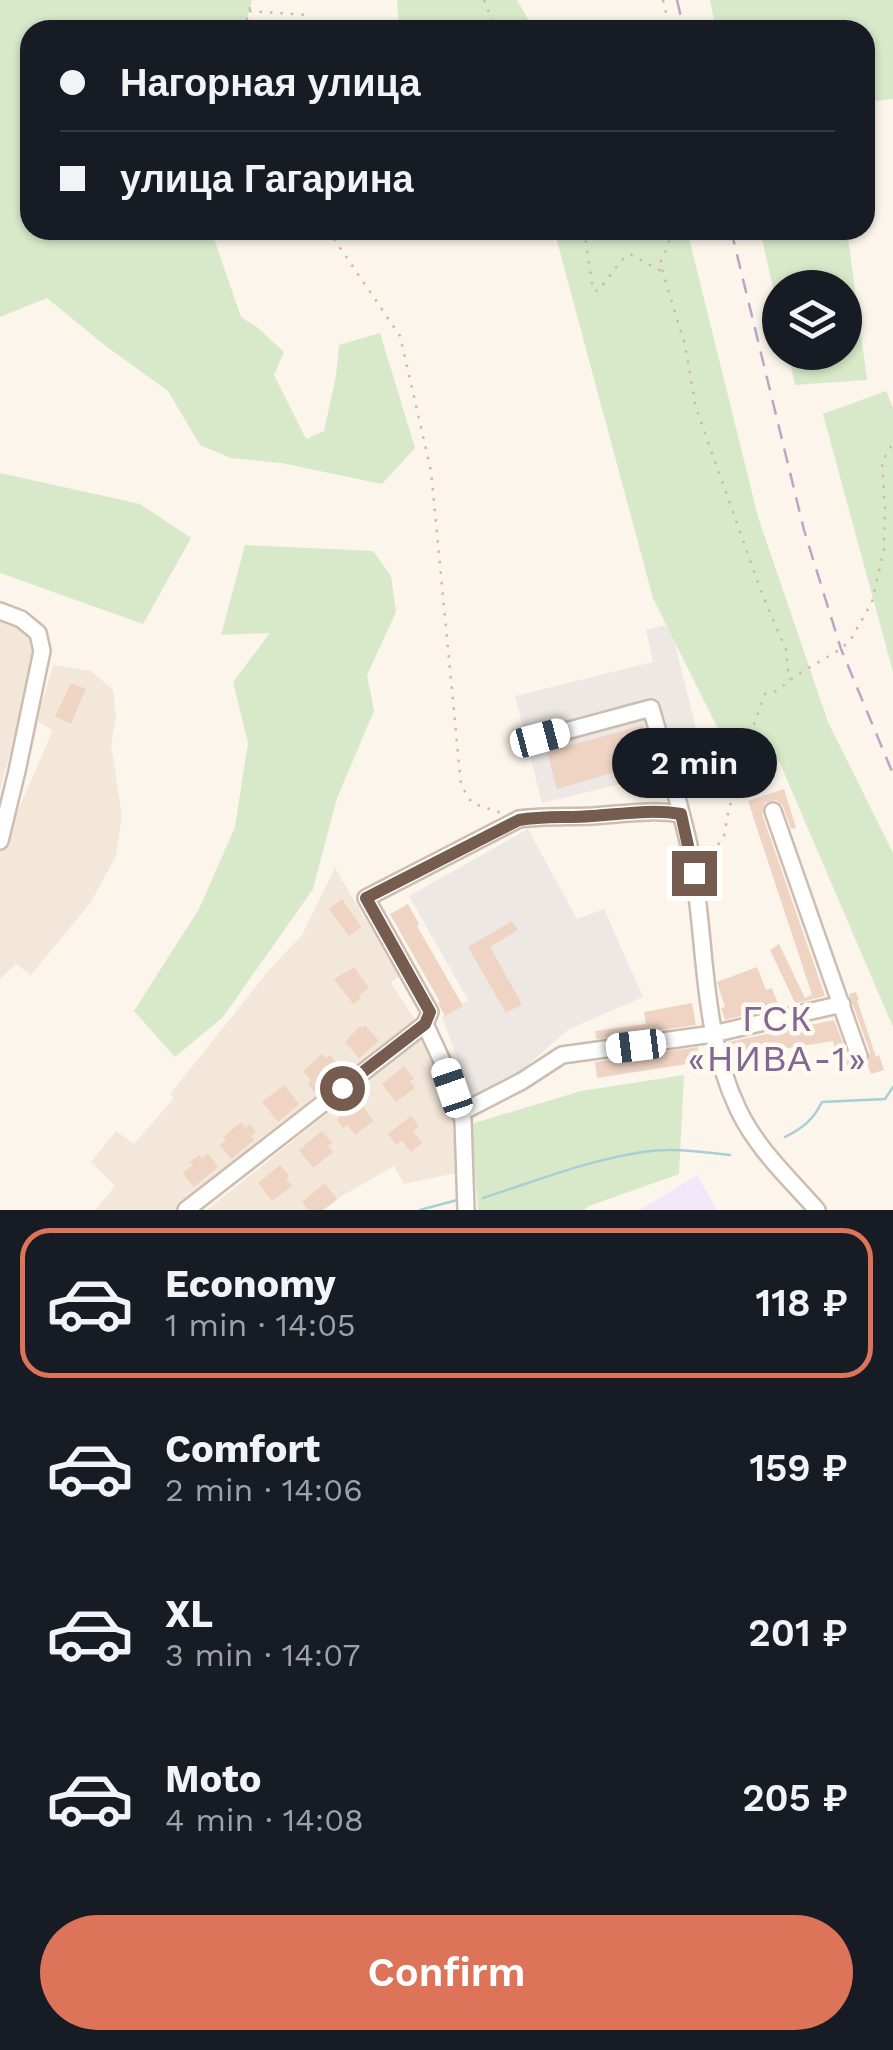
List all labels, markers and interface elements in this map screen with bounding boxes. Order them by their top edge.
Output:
text: Нагорная улица [120,61,421,105]
text: улица Гагарина [120,157,414,201]
map controls [762,270,862,370]
button: layers [762,270,862,370]
car [507,716,573,760]
callout: 2 min [612,728,776,798]
text: 2 min [651,744,738,782]
route end [672,851,717,896]
district label: ГСК «НИВА-1» [688,998,868,1080]
car [604,1027,668,1065]
car [428,1055,476,1121]
route start [320,1066,365,1111]
icon: car [45,1258,135,1348]
text: Economy [165,1262,336,1306]
text: 118 ₽ [755,1281,848,1325]
text: 1 min · 14:05 [165,1306,356,1344]
icon: car [45,1423,135,1513]
text: Comfort [165,1427,320,1471]
text: 159 ₽ [749,1446,848,1490]
text: 2 min · 14:06 [165,1471,363,1509]
icon: car [45,1588,135,1678]
text: XL [165,1592,213,1636]
text: 201 ₽ [748,1611,848,1655]
text: 3 min · 14:07 [165,1636,361,1674]
icon: car [45,1753,135,1843]
text: Moto [165,1757,261,1801]
text: 205 ₽ [742,1776,848,1820]
text: 4 min · 14:08 [165,1801,364,1839]
button: Confirm [40,1915,853,2030]

